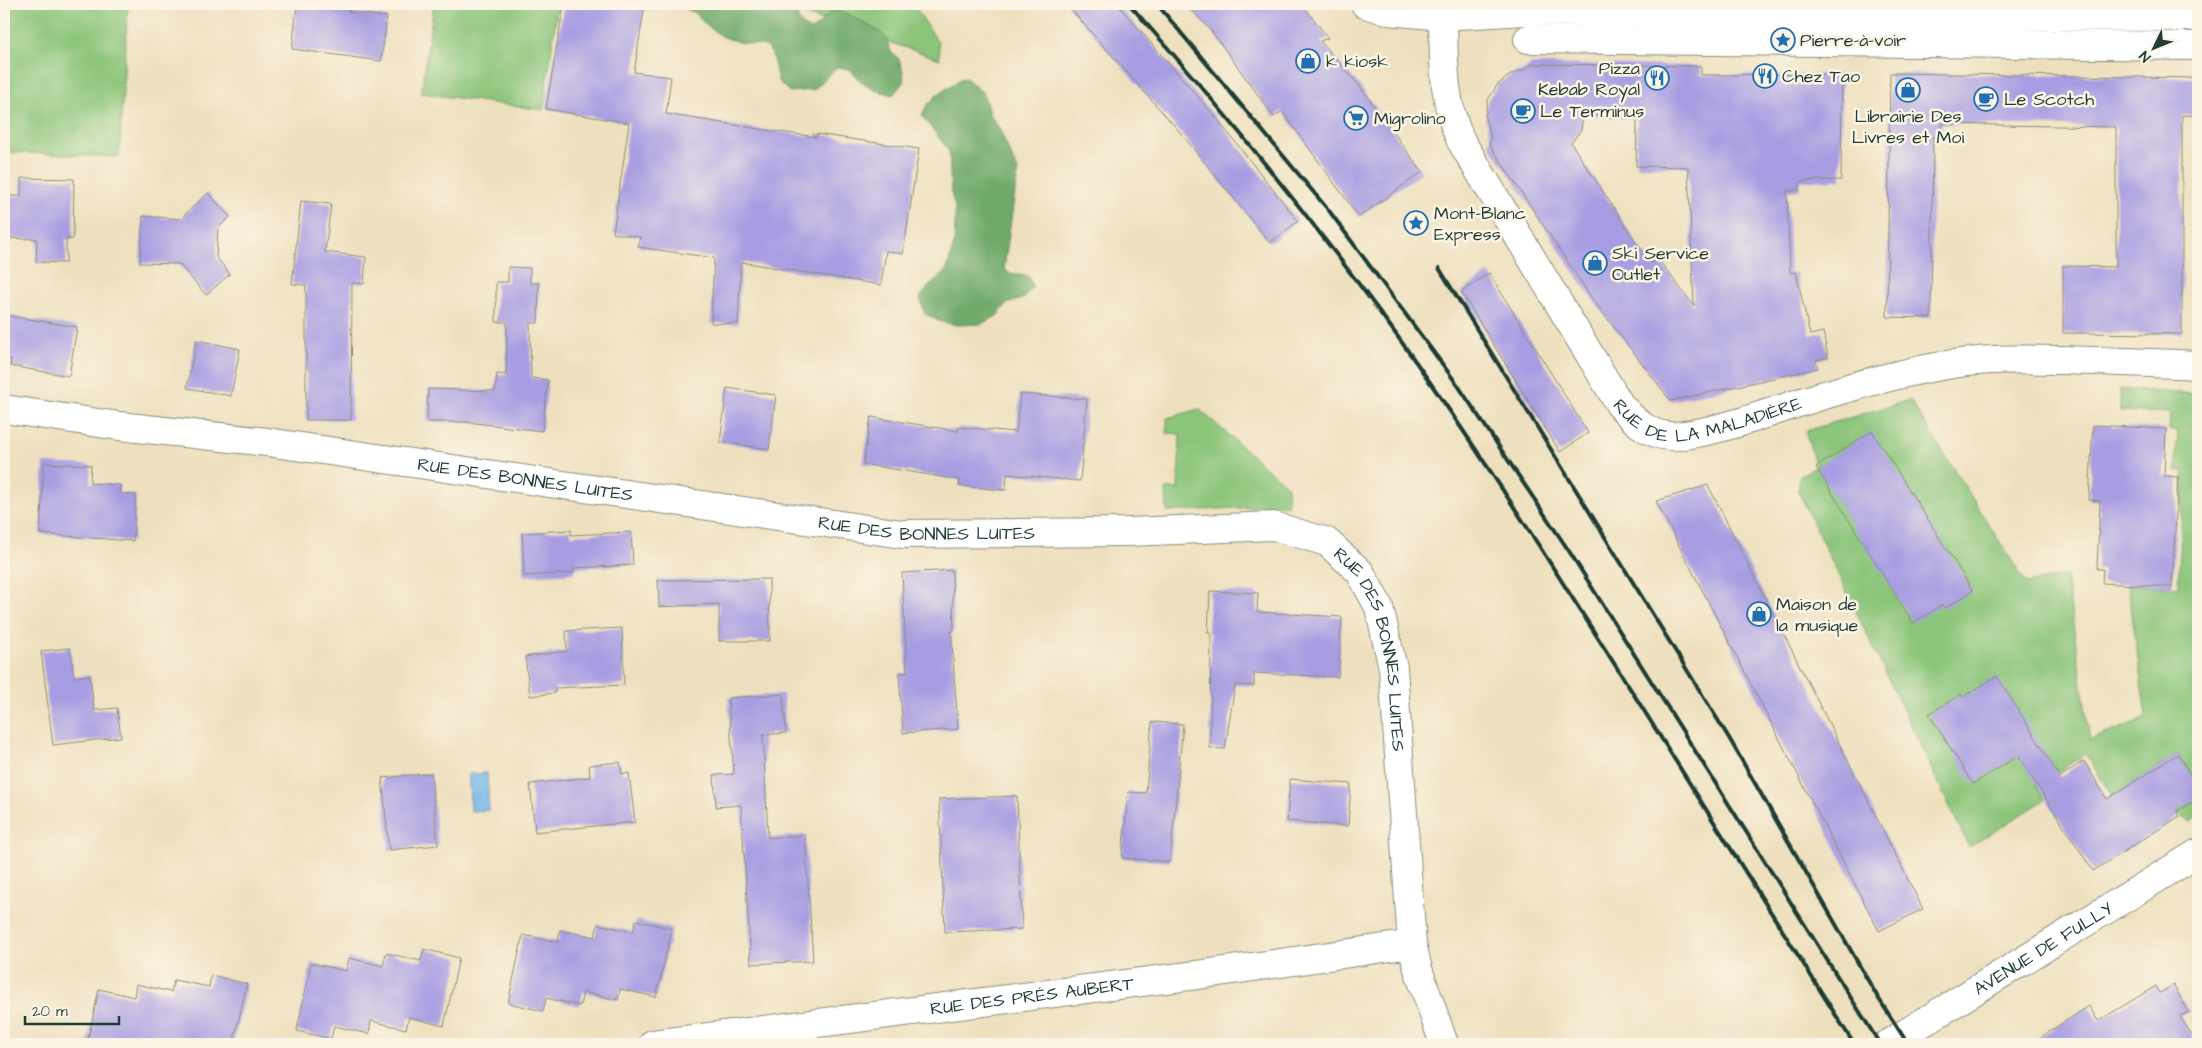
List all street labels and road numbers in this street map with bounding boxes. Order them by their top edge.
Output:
street label: RUE DE LA MALADIÈRE [1611,383,1813,411]
street label: RUE DES BONNES LUITES [416,452,635,508]
street label: RUE DES BONNES LUITES [816,510,1035,547]
street label: RUE DES BONNES LUITES [1328,542,1411,752]
street label: AVENUE DE FULLY [1969,896,2118,1001]
street label: RUE DES PRÉS AUBERT [929,971,1136,1022]

